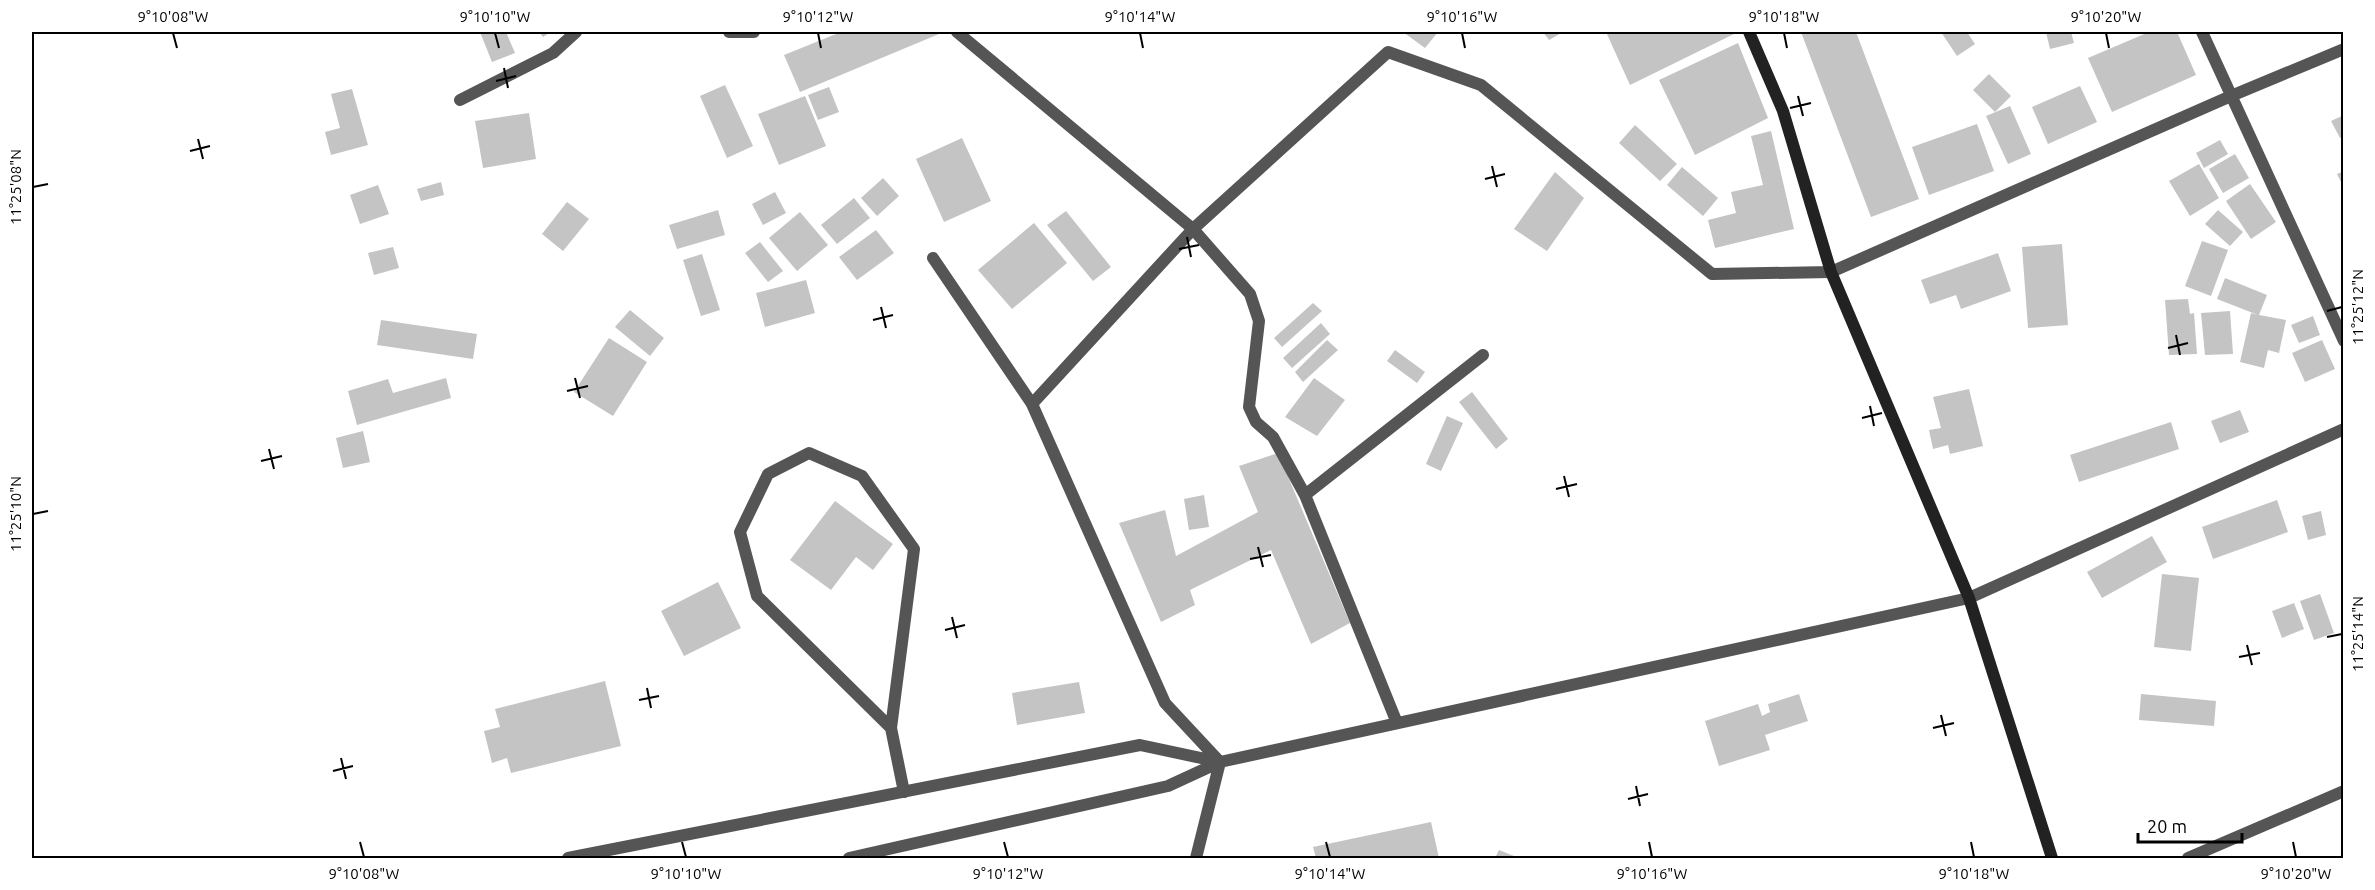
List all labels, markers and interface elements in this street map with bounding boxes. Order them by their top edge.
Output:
text: 9°10'08"W [138,8,209,25]
text: 9°10'10"W [460,8,531,25]
text: 9°10'12"W [783,8,854,25]
text: 9°10'14"W [1105,8,1176,25]
text: 9°10'16"W [1427,8,1498,25]
text: 9°10'18"W [1749,8,1820,25]
text: 9°10'20"W [2071,8,2142,25]
text: 11°25'08"N [7,149,24,225]
text: 11°25'12"N [2349,269,2366,345]
text: 11°25'10"N [7,476,24,552]
text: 11°25'14"N [2349,596,2366,672]
scale bar [2138,806,2242,844]
text: 20 m [2147,816,2187,836]
text: 9°10'08"W [329,865,400,882]
text: 9°10'10"W [651,865,722,882]
text: 9°10'12"W [973,865,1044,882]
text: 9°10'14"W [1295,865,1366,882]
text: 9°10'16"W [1617,865,1688,882]
text: 9°10'18"W [1939,865,2010,882]
text: 9°10'20"W [2261,865,2332,882]

